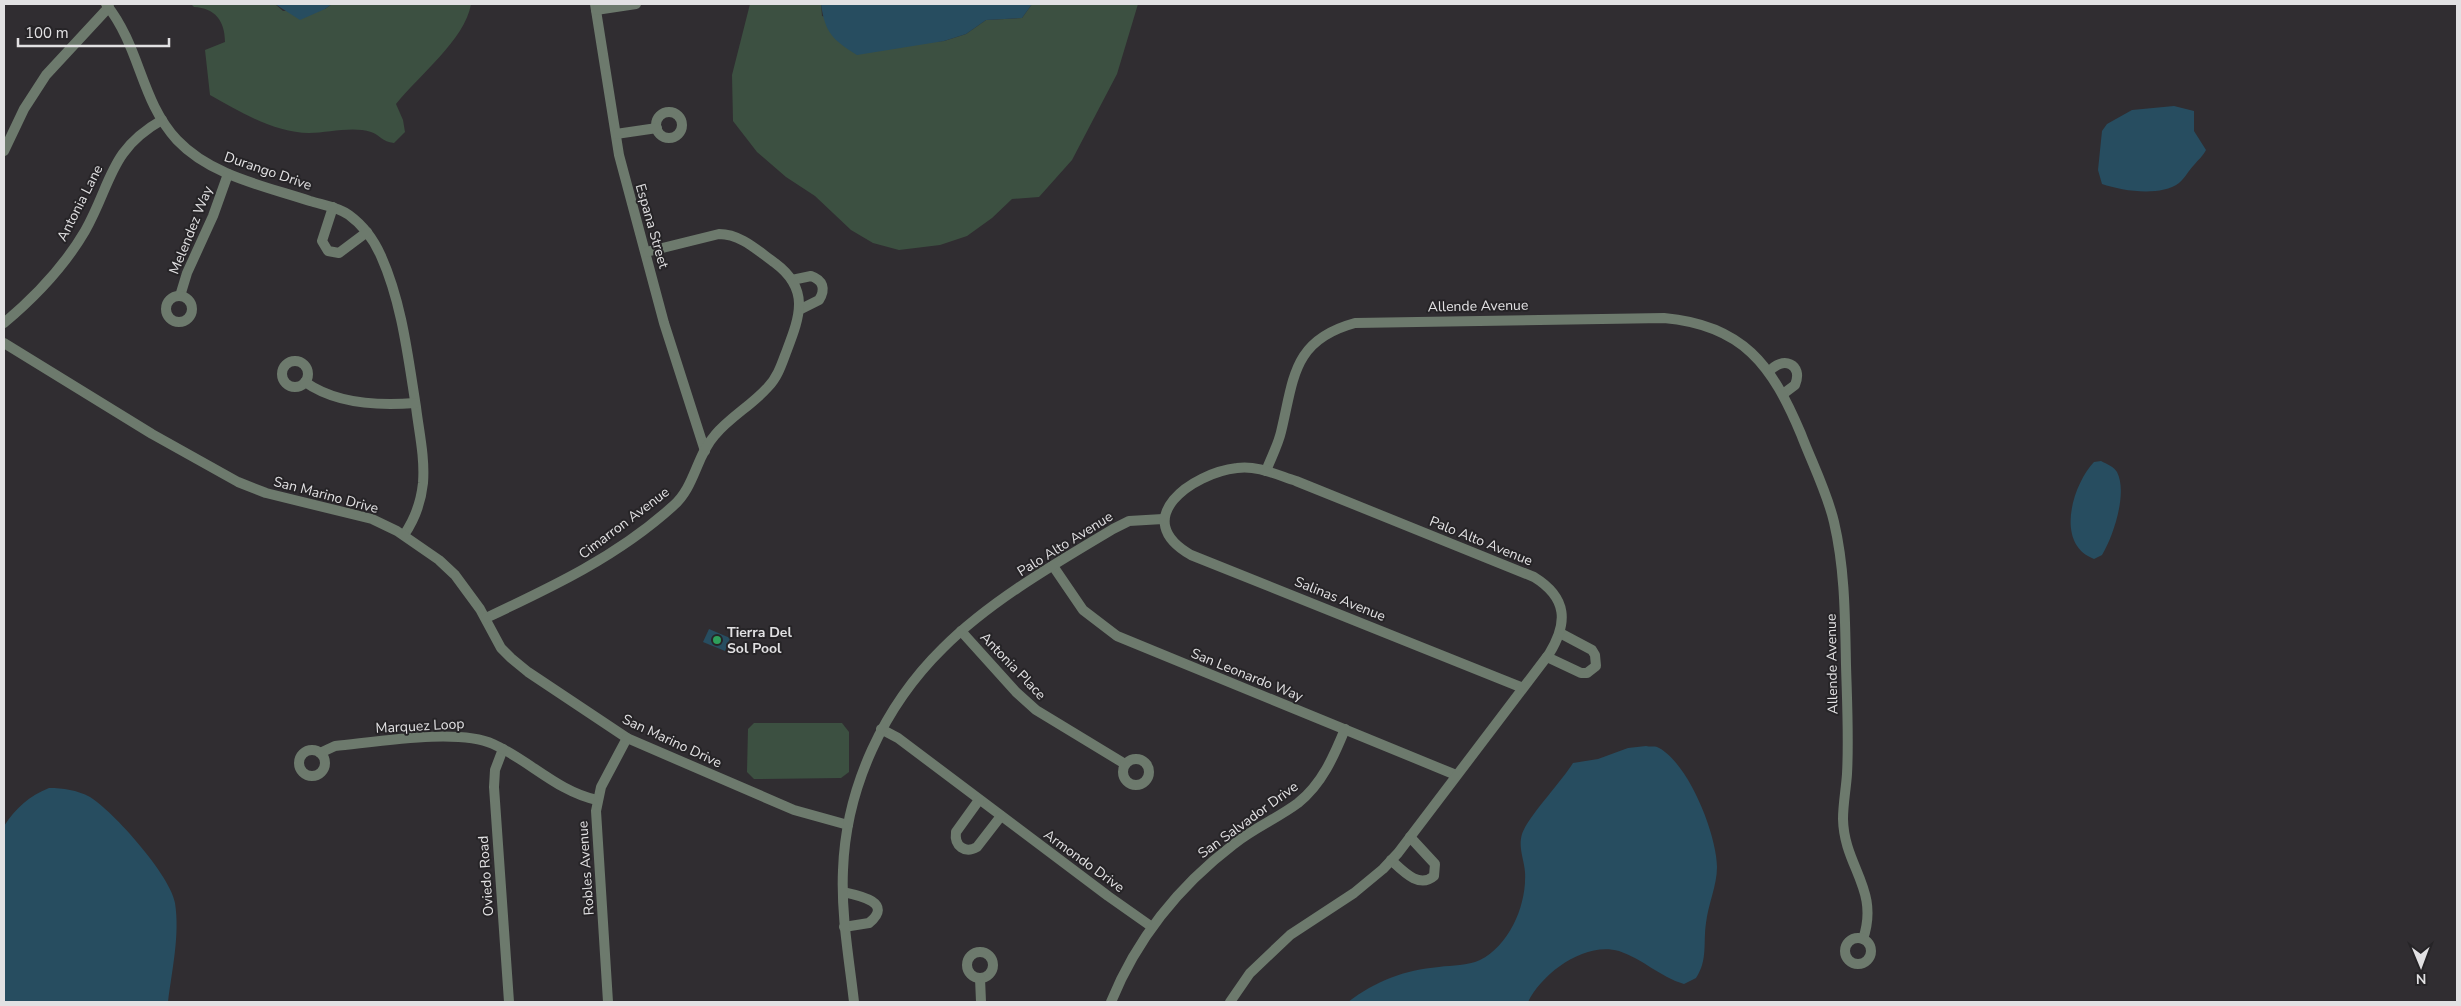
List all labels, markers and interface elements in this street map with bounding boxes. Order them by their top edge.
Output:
scale bar [18,15,169,47]
text: 100 m [25,23,69,43]
street label: Durango Drive [222,147,314,195]
street label: Antonia Lane [53,162,107,244]
street label: Espana Street [631,181,673,271]
street label: Melendez Way [165,182,218,277]
street label: Allende Avenue [1427,296,1529,316]
street label: San Marino Drive [271,472,381,518]
street label: Cimarron Avenue [575,483,673,563]
street label: Palo Alto Avenue [1014,507,1116,581]
street label: Palo Alto Avenue [1427,512,1535,570]
street label: Salinas Avenue [1292,572,1388,626]
street label: Allende Avenue [1822,613,1842,715]
place label: Tierra Del Sol Pool [727,623,792,658]
street label: Antonia Place [976,628,1050,704]
marker: Tierra Del Sol Pool [711,634,723,646]
street label: San Leonardo Way [1188,644,1307,706]
street label: San Marino Drive [619,710,725,772]
street label: Marquez Loop [375,714,465,738]
street label: San Salvador Drive [1194,777,1302,863]
street label: Robles Avenue [573,820,599,916]
street label: Armondo Drive [1040,825,1128,897]
street label: Oviedo Road [474,835,498,917]
north arrow [2396,941,2446,991]
text: N [2416,969,2427,988]

